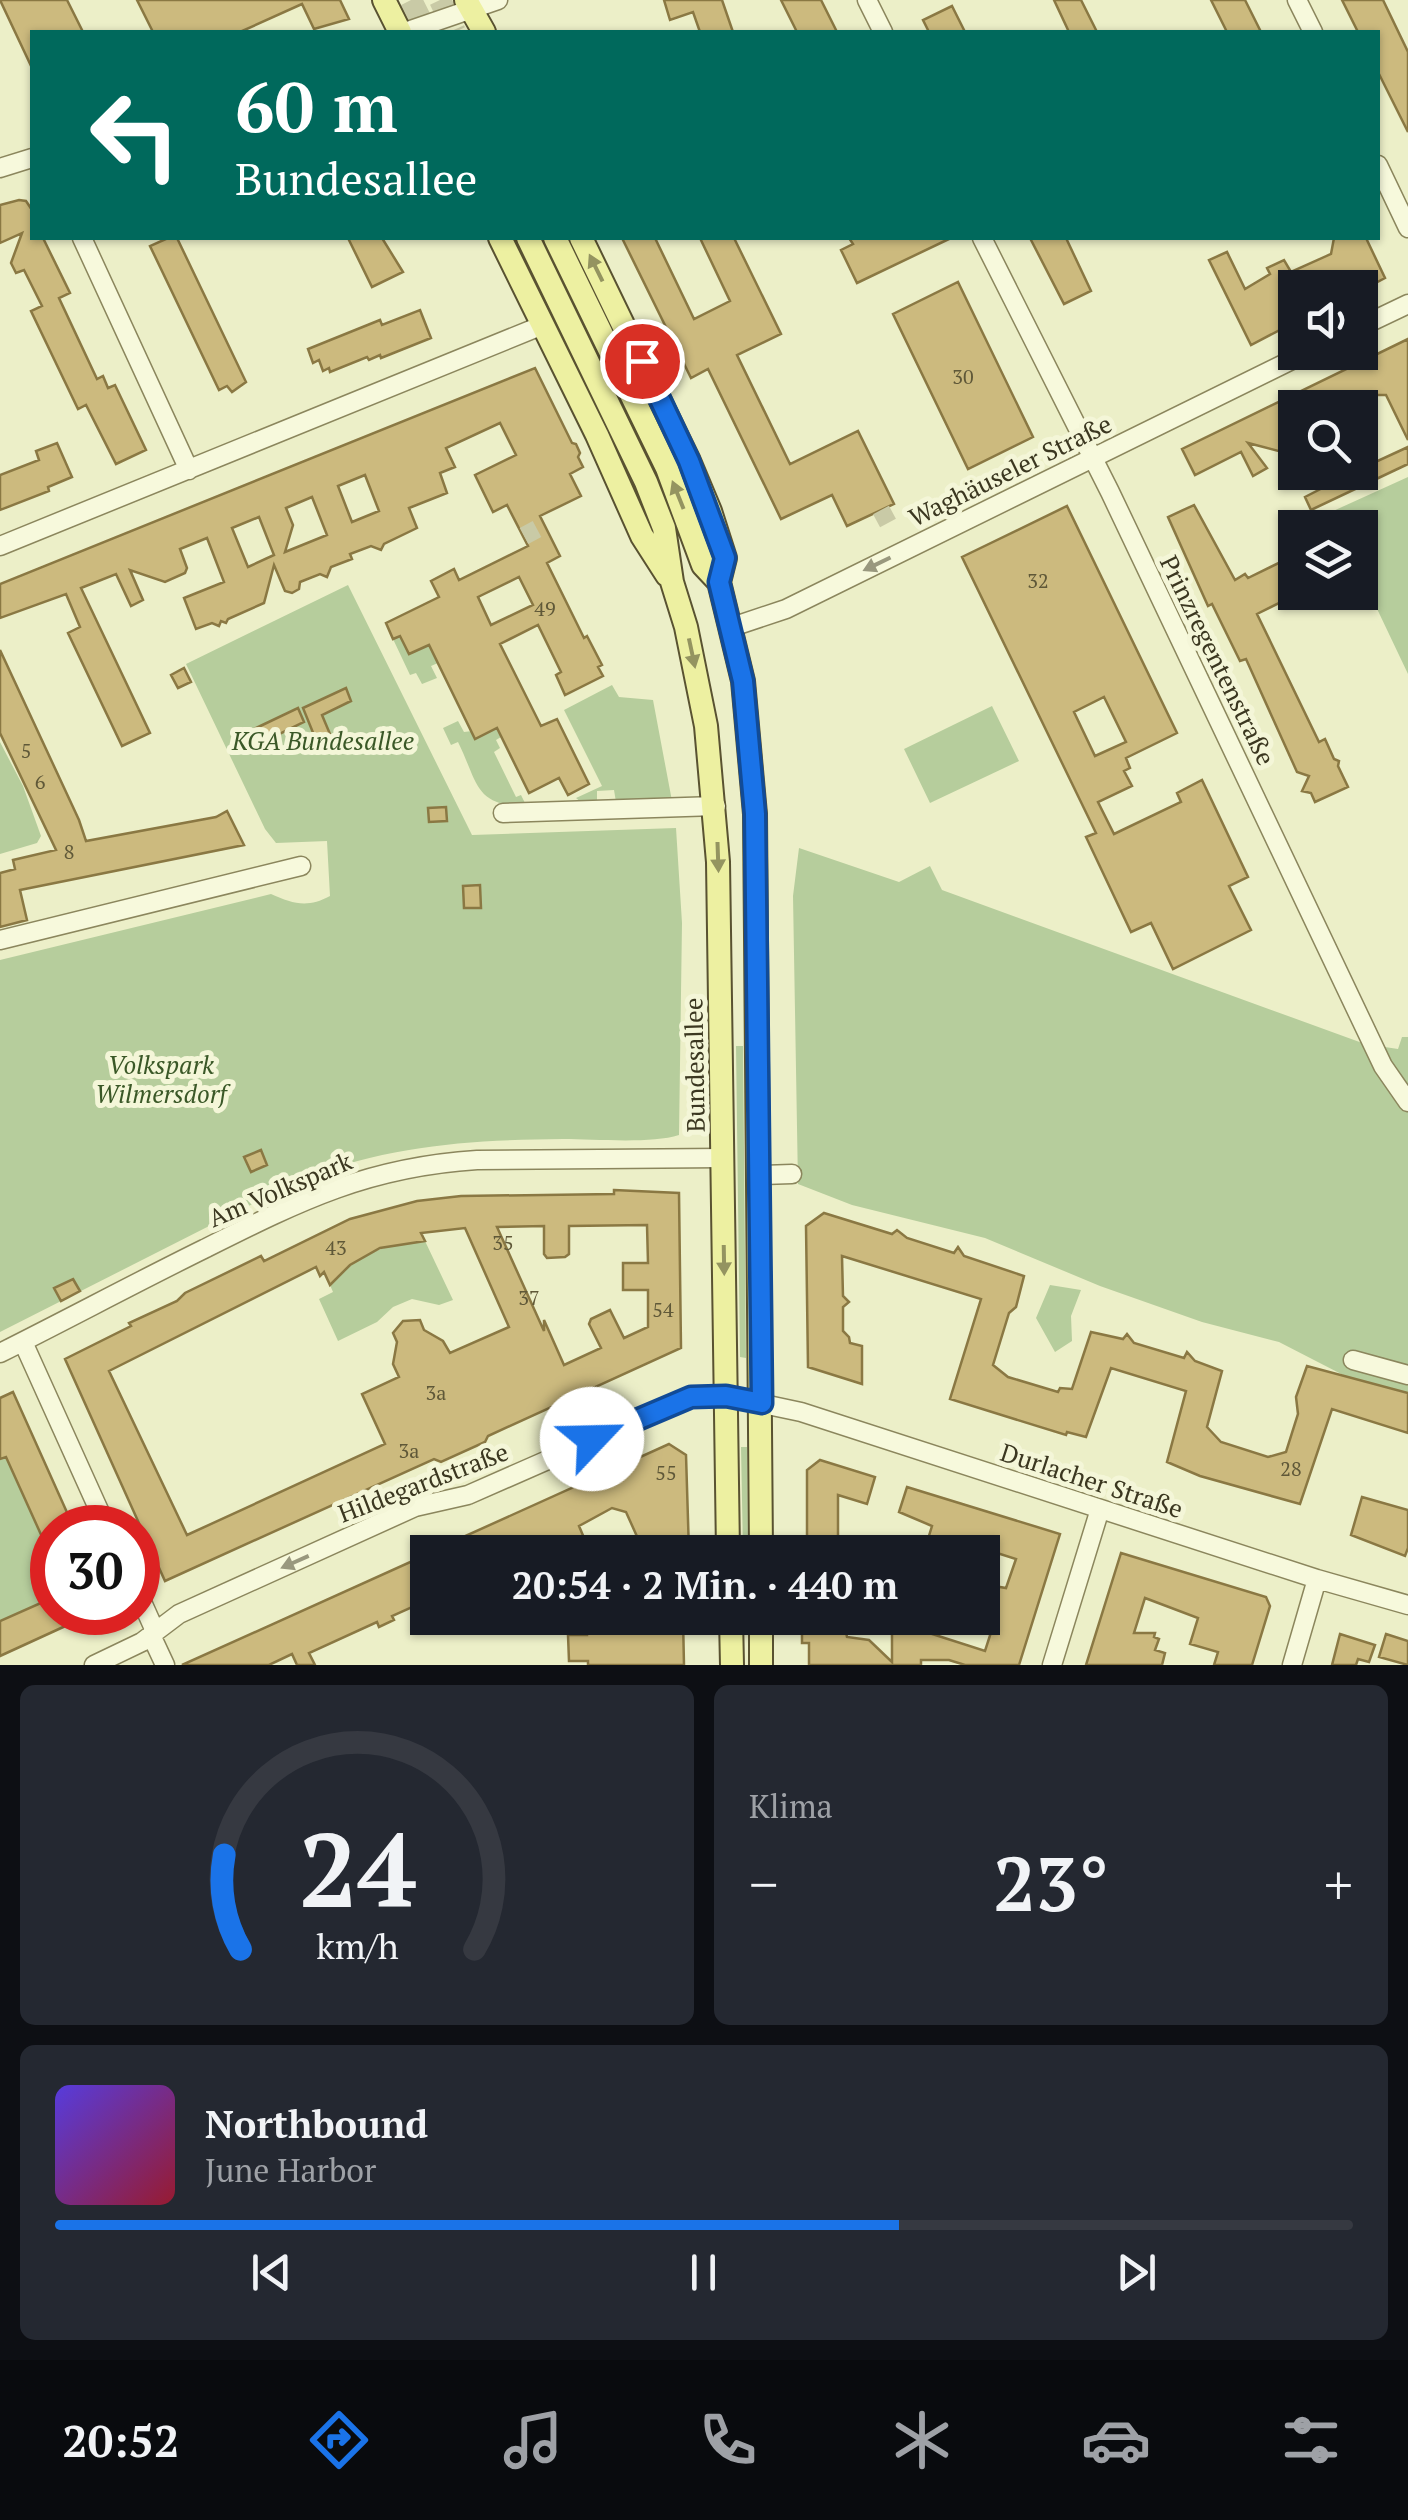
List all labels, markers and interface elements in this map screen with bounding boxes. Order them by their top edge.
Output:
text: 60 m [235,59,398,152]
icon: left [70,70,200,200]
text: Bundesallee [235,148,477,208]
one-way arrow [588,253,605,282]
map controls [1278,270,1378,610]
button: sound [1278,270,1378,370]
pin [600,319,685,404]
icon: arrive [615,334,670,389]
house number: 30 [952,363,974,390]
button: search [1278,390,1378,490]
street label: Waghäuseler Straße [903,407,1117,533]
one-way arrow [669,480,685,510]
button: layers [1278,510,1378,610]
street label: Prinzregentenstraße [1153,550,1283,770]
one-way arrow [862,555,891,572]
house number: 32 [1027,567,1049,594]
house number: 49 [534,595,556,622]
one-way arrow [685,638,700,669]
park label: KGA Bundesallee [231,724,414,757]
house number: 5 [21,737,31,764]
house number: 6 [35,768,46,795]
house number: 8 [64,838,74,865]
one-way arrow [710,842,726,874]
street label: Bundesallee [676,997,712,1133]
park label: Volkspark Wilmersdorf [95,1048,231,1110]
street label: Am Volkspark [203,1144,357,1234]
house number: 35 [492,1229,514,1256]
house number: 43 [325,1234,347,1261]
one-way arrow [716,1244,732,1276]
house number: 37 [518,1284,540,1311]
house number: 54 [652,1296,674,1323]
house number: 3a [426,1379,446,1406]
position arrow [540,1387,644,1491]
street label: Hildegardstraße [333,1434,513,1530]
street label: Durlacher Straße [997,1435,1187,1525]
house number: 3a [399,1437,419,1464]
house number: 28 [1280,1455,1302,1482]
house number: 55 [655,1459,677,1486]
speed limit sign: 30 [30,1505,160,1635]
one-way arrow [280,1554,310,1570]
text: 20:54 · 2 Min. · 440 m [512,1560,898,1610]
text: Klima [749,1785,833,1827]
text: 24 [298,1799,416,1937]
text: 23° [993,1833,1109,1932]
text: − [749,1847,778,1920]
text: + [1324,1847,1353,1920]
text: km/h [316,1922,398,1969]
text: Northbound [205,2099,428,2149]
text: June Harbor [205,2149,376,2191]
icon: previous [244,2245,299,2300]
icon: pause [676,2245,731,2300]
icon: next [1109,2245,1164,2300]
icon: directions [304,2405,374,2475]
icon: music [498,2405,568,2475]
icon: phone [693,2405,763,2475]
icon: climate [887,2405,957,2475]
icon: car [1081,2405,1151,2475]
icon: filters [1276,2405,1346,2475]
text: 20:52 [62,2410,179,2470]

